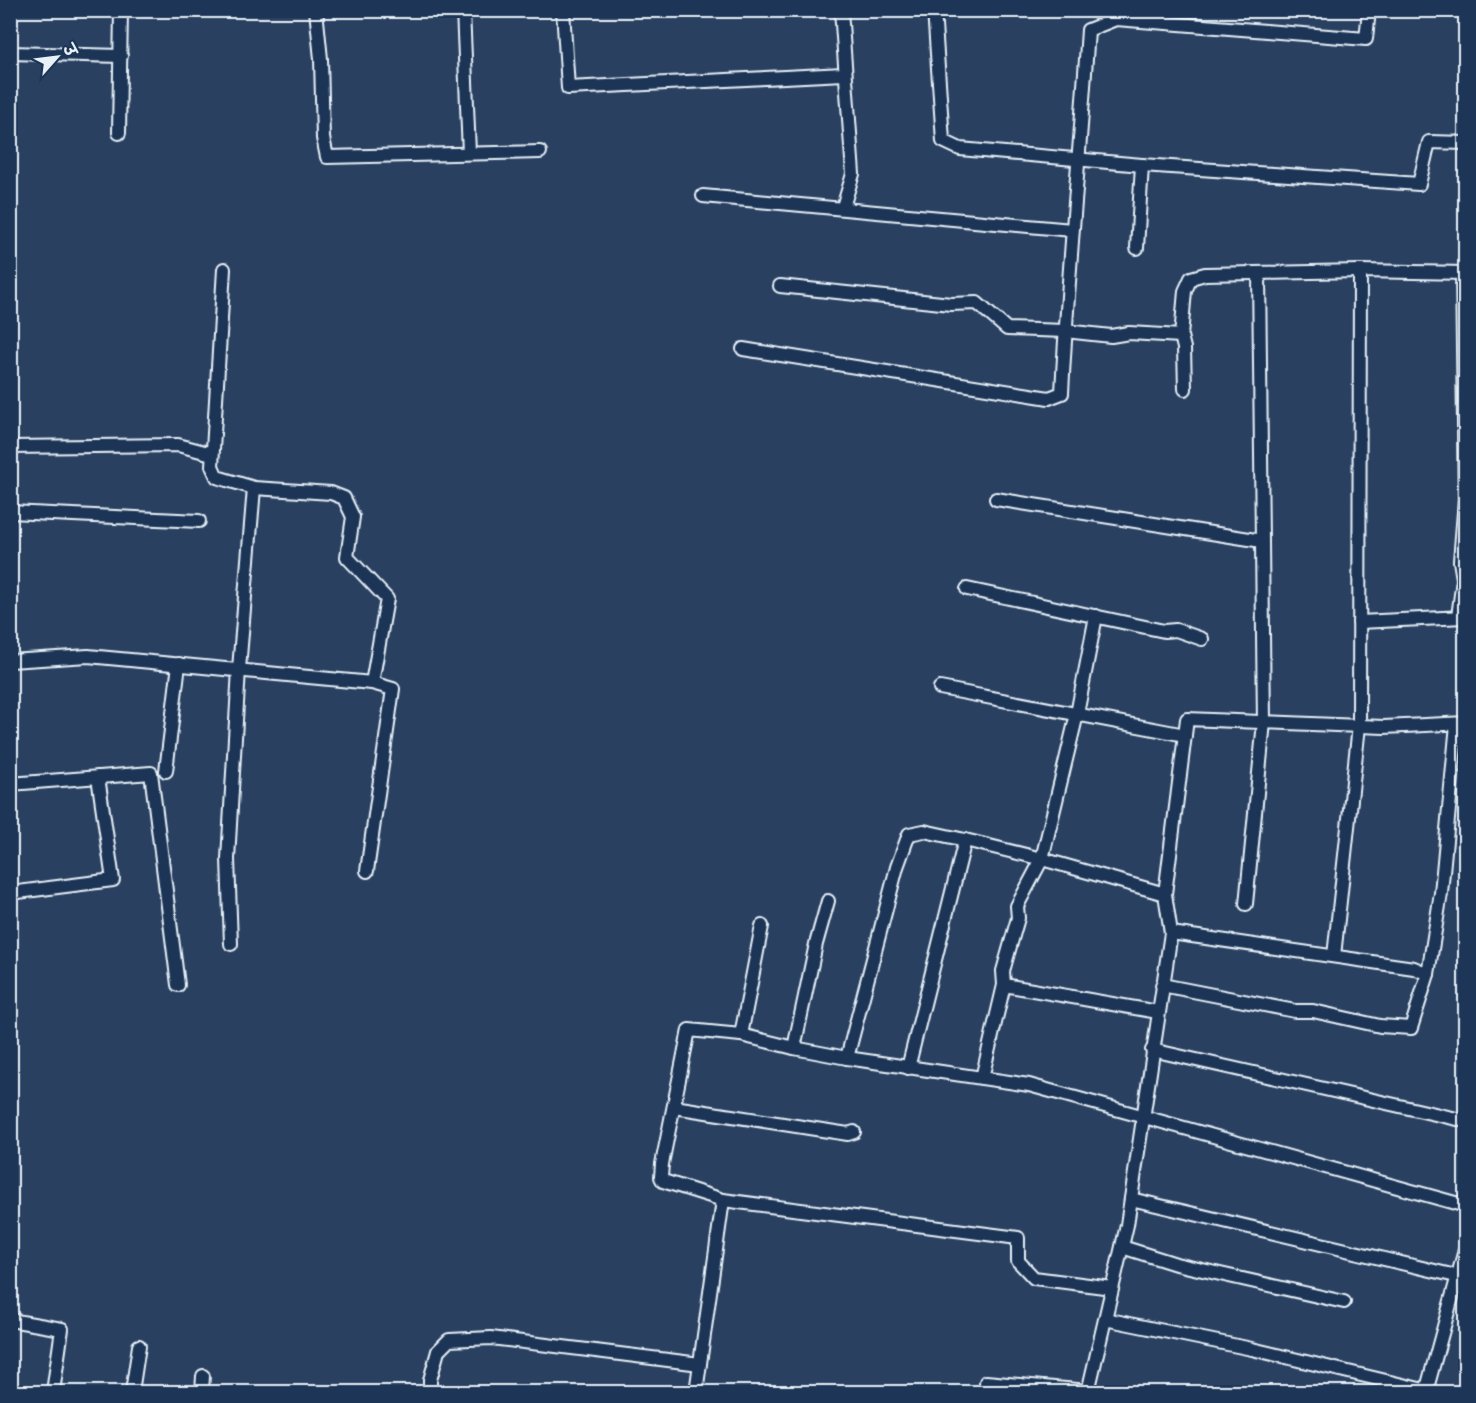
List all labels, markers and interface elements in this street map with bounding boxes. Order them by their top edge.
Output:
north arrow [27,27,87,87]
text: उ [57,39,81,61]

